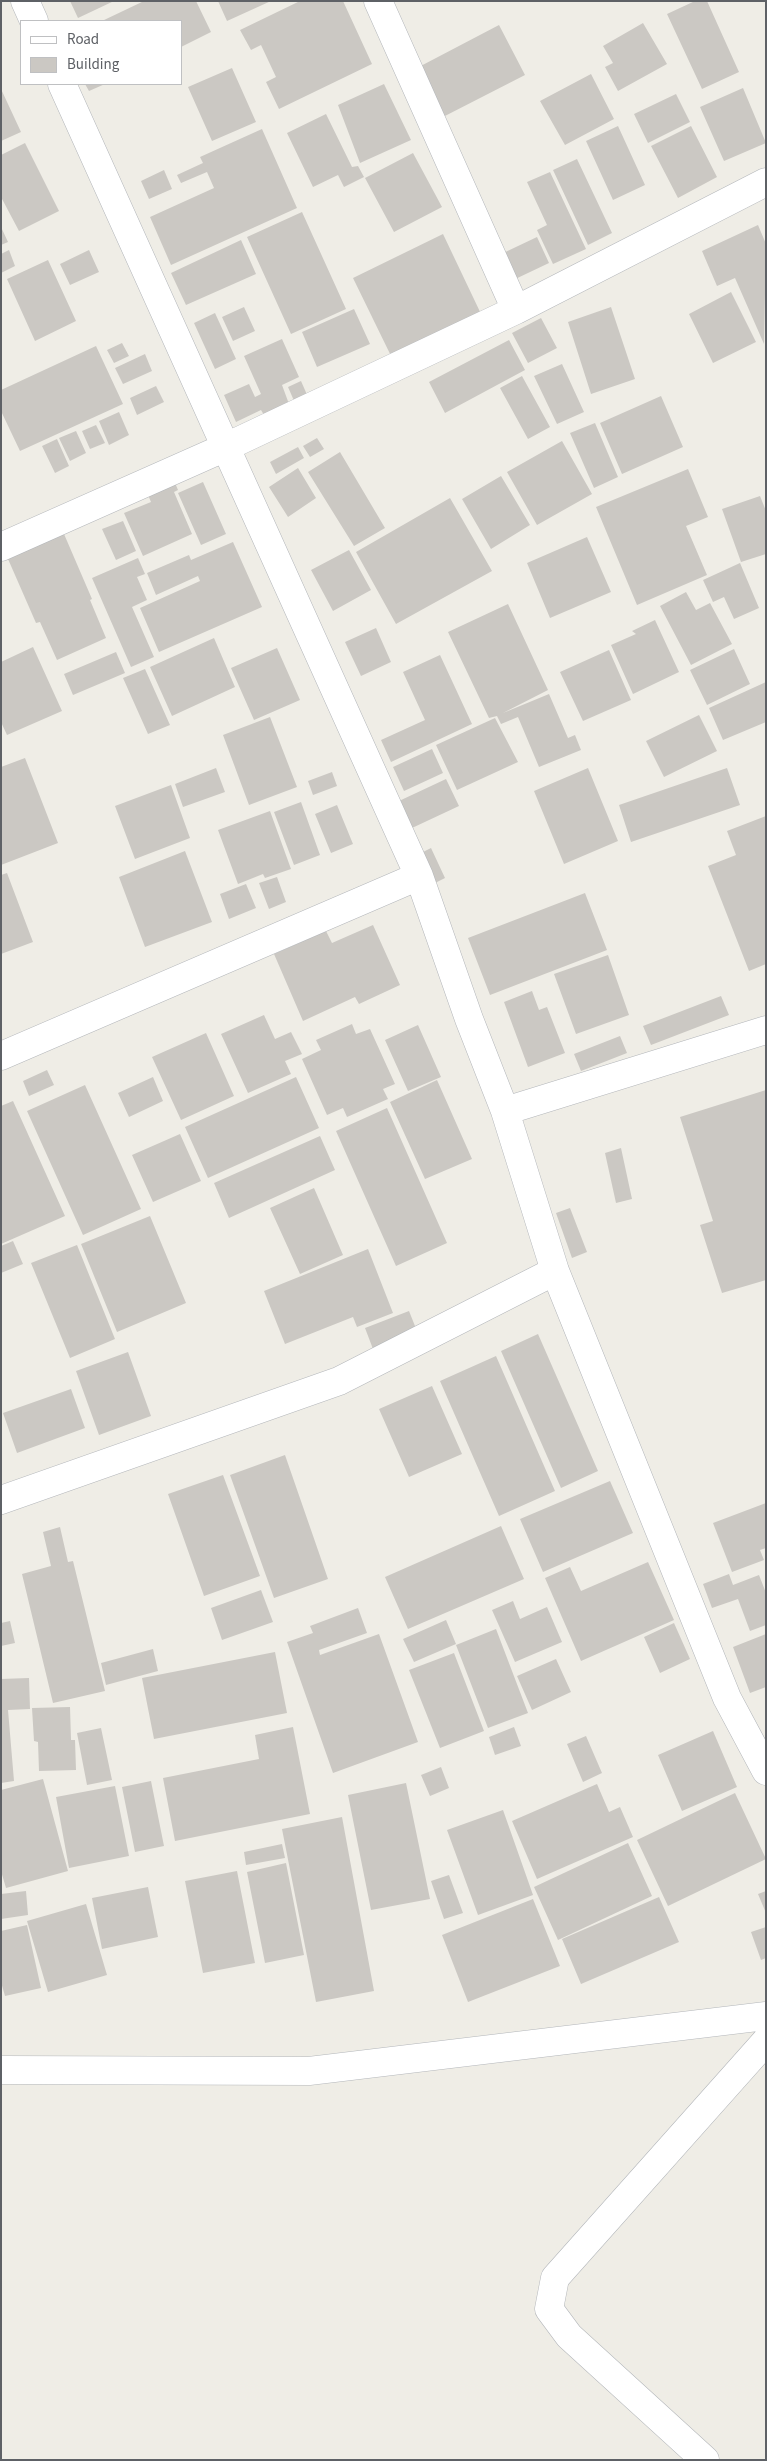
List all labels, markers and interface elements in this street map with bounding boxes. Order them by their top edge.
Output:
legend [20,20,182,85]
text: Road [67,29,99,50]
text: Building [67,54,119,75]

